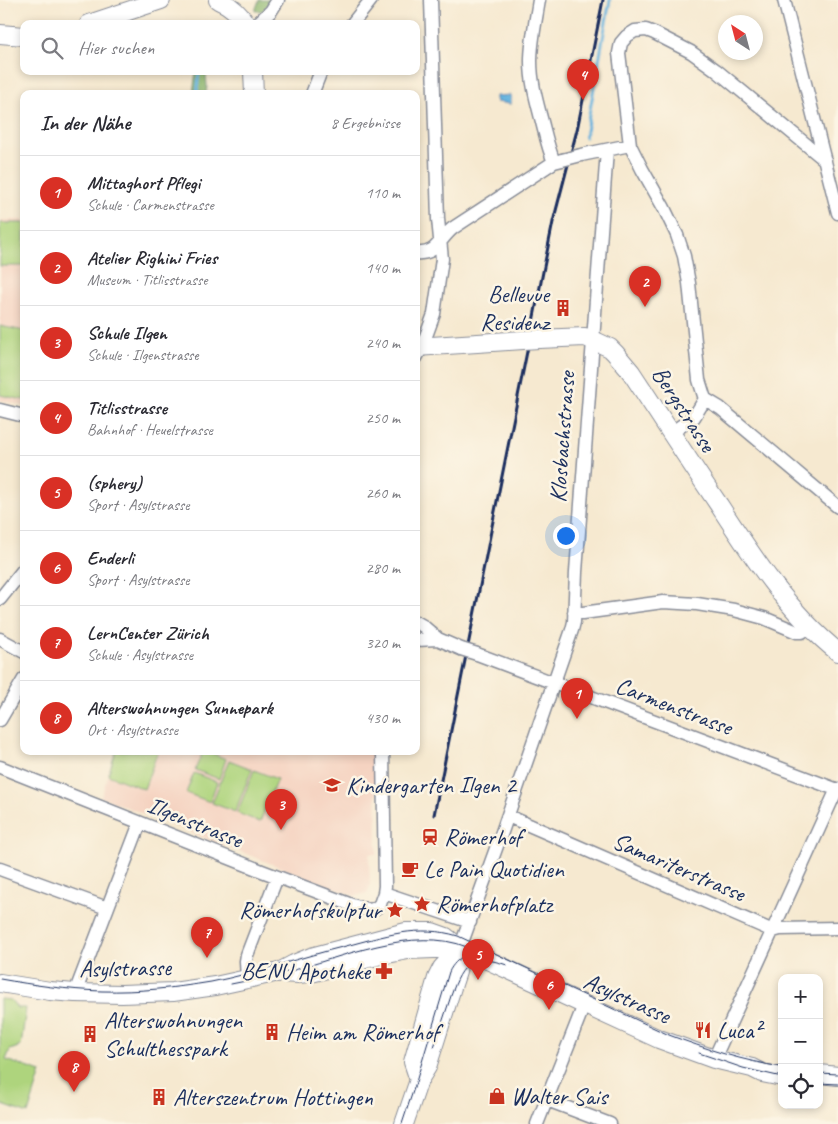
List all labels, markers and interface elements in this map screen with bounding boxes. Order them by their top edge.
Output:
north arrow [718,15,763,60]
search box [20,20,420,75]
icon: search [38,34,66,62]
text: Hier suchen [78,36,154,60]
pin: 4 [567,59,599,100]
text: In der Nähe [40,110,130,136]
text: 8 Ergebnisse [331,113,400,133]
text: Mittaghort Pflegi [87,171,200,195]
text: 1 [52,183,60,203]
text: 110 m [366,183,400,203]
text: Schule · Carmenstrasse [87,195,214,215]
text: Atelier Righini Fries [87,246,217,270]
text: 2 [52,258,60,278]
text: 140 m [366,258,400,278]
pin: 2 [629,266,661,307]
text: Museum · Titlisstrasse [87,270,207,290]
place label: Bellevue Residenz [480,279,551,337]
building icon: Bellevue Residenz [553,298,573,318]
text: Schule Ilgen [87,321,167,345]
text: 3 [52,333,60,353]
text: 240 m [366,333,400,353]
text: Schule · Ilgenstrasse [87,345,199,365]
street label: Bergstrasse [645,361,724,459]
street label: Klosbachstrasse [542,368,582,503]
text: Titlisstrasse [87,396,167,420]
text: 4 [52,408,60,428]
text: 250 m [366,408,400,428]
text: Bahnhof · Heuelstrasse [87,420,213,440]
text: (sphery) [87,471,142,495]
text: 5 [53,483,59,503]
text: 260 m [366,483,400,503]
text: Sport · Asylstrasse [87,495,189,515]
your location [553,523,579,549]
text: Enderli [87,546,134,570]
text: 6 [52,558,60,578]
text: 280 m [366,558,400,578]
text: Sport · Asylstrasse [87,570,189,590]
text: LernCenter Zürich [87,621,209,645]
text: 7 [52,633,60,653]
text: 320 m [366,633,400,653]
text: Schule · Asylstrasse [87,645,193,665]
street label: Carmenstrasse [611,670,739,743]
pin: 1 [561,678,593,719]
text: Alterswohnungen Sunnepark [87,696,273,720]
text: 8 [52,708,60,728]
text: 430 m [366,708,400,728]
text: Ort · Asylstrasse [87,720,178,740]
place label: Kindergarten Ilgen 2 [346,770,518,800]
school or university icon: Kindergarten Ilgen 2 [322,775,342,795]
street label: Ilgenstrasse [143,789,249,855]
pin: 3 [265,789,297,830]
place label: Römerhof [444,822,527,852]
street label: Samariterstrasse [608,826,752,909]
station icon: Römerhof [420,827,440,847]
place label: Le Pain Quotidien [424,854,565,884]
cafe icon: Le Pain Quotidien [400,859,420,879]
place label: Römerhofplatz [436,889,555,919]
place icon: Römerhofplatz [412,894,432,914]
place label: Römerhofskulptur [239,895,383,925]
place icon: Römerhofskulptur [385,900,405,920]
pin: 7 [191,917,223,958]
pin: 5 [462,939,494,980]
street label: Asylstrasse [79,952,173,984]
place label: BENU Apotheke [241,956,372,986]
pharmacy icon: BENU Apotheke [374,961,394,981]
street label: Asylstrasse [579,966,677,1031]
pin: 6 [533,969,565,1010]
map controls [778,974,823,1109]
button: + [778,974,823,1019]
place label: Alterswohnungen Schulthesspark [104,1005,243,1063]
place label: Luca² [717,1015,765,1045]
place label: Heim am Römerhof [286,1017,444,1047]
button: − [778,1019,823,1064]
restaurant icon: Luca² [693,1020,713,1040]
building icon: Heim am Römerhof [262,1022,282,1042]
building icon: Alterswohnungen Schulthesspark [80,1024,100,1044]
pin: 8 [58,1051,90,1092]
button: locate [778,1064,823,1109]
place label: Walter Sais [511,1081,610,1111]
place label: Alterszentrum Hottingen [173,1082,373,1112]
shop icon: Walter Sais [487,1086,507,1106]
building icon: Alterszentrum Hottingen [149,1087,169,1107]

